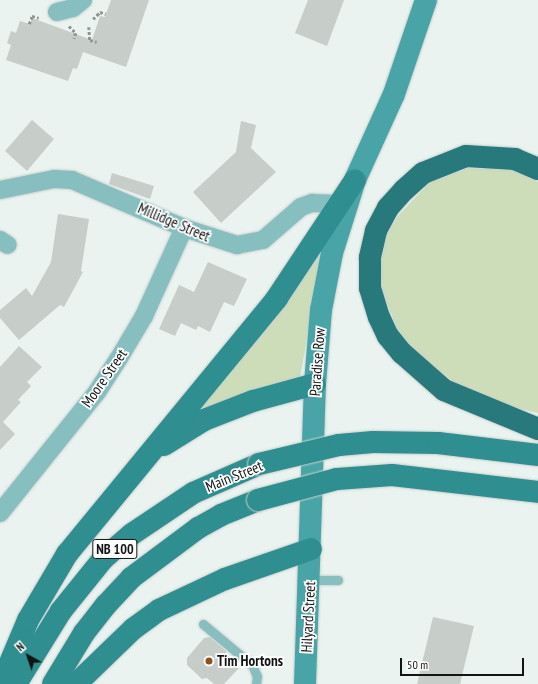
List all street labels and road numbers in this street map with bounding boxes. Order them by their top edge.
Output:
street label: Millidge Street [135,199,213,245]
street label: Paradise Row [306,327,328,397]
street label: Moore Street [77,345,131,411]
street label: Main Street [203,456,265,496]
road number: NB 100 [92,537,138,561]
street label: Hilyard Street [297,581,319,653]

